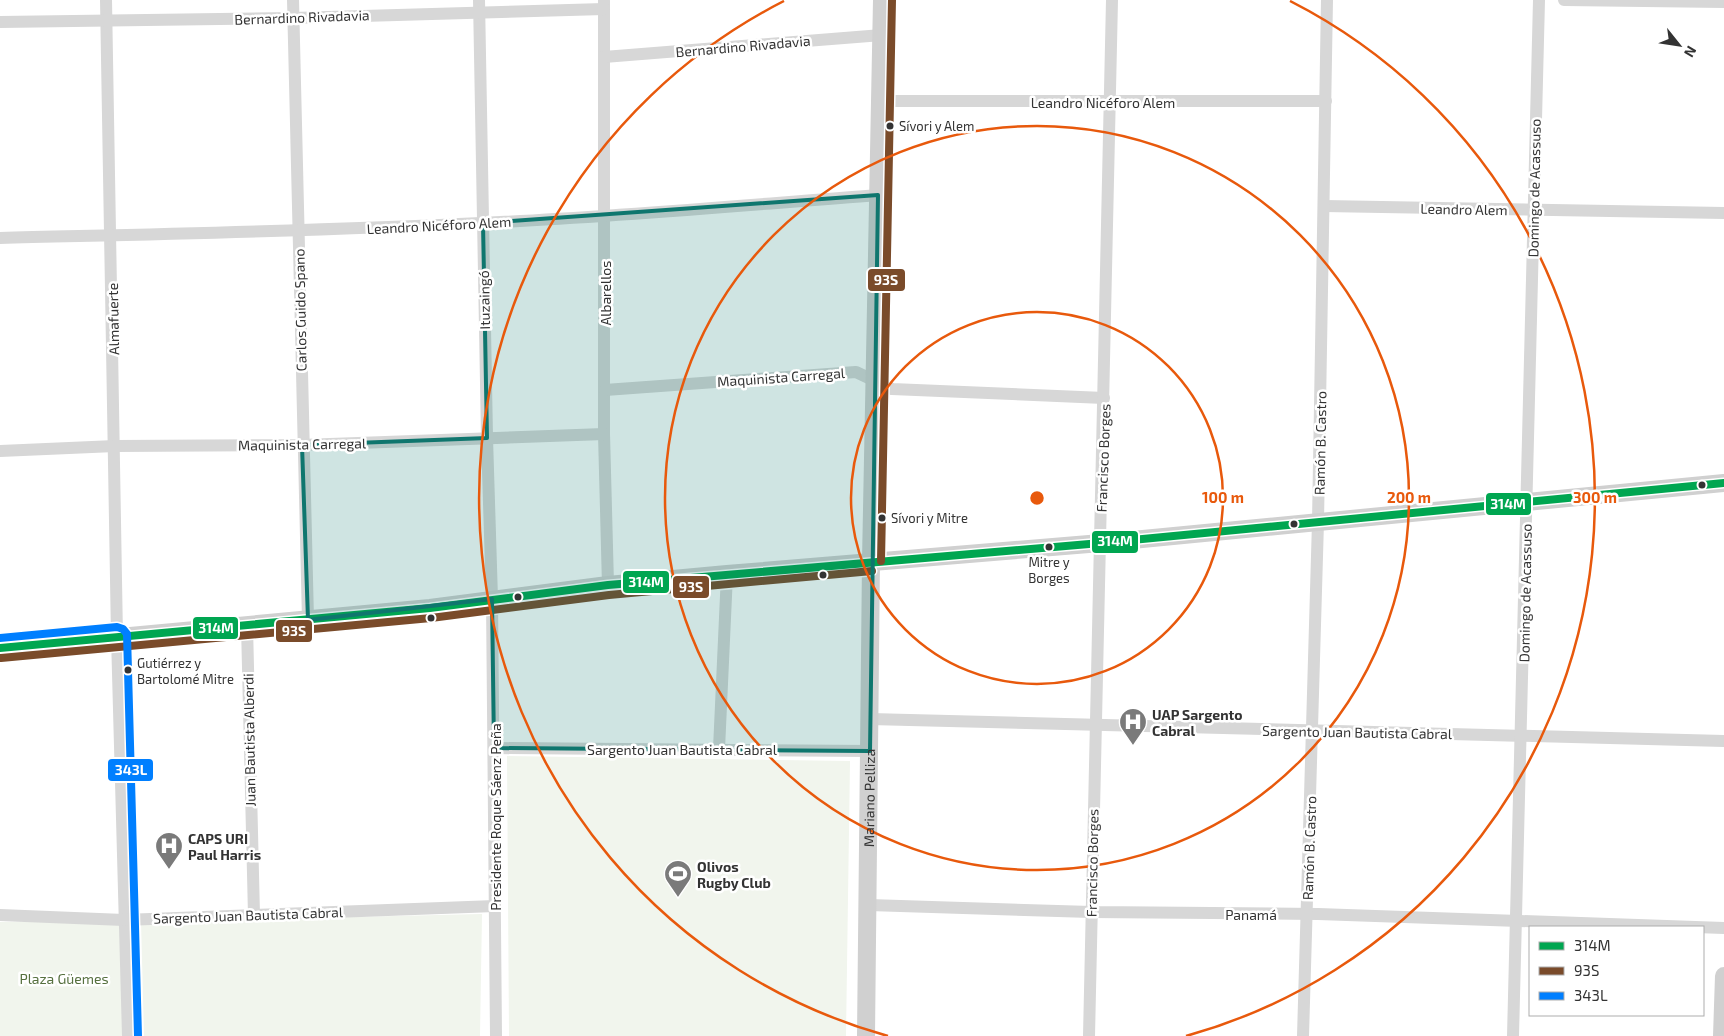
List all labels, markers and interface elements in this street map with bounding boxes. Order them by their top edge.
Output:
street label: Bernardino Rivadavia [234,6,370,28]
north arrow [1654,20,1704,70]
street label: Bernardino Rivadavia [675,32,811,60]
text: N [1681,43,1701,60]
street label: Leandro Nicéforo Alem [1031,94,1175,111]
place label: Sívori y Alem [899,118,974,134]
street label: Domingo de Acassuso [1524,118,1544,258]
marker: Sívori y Alem [885,121,895,131]
street label: Leandro Alem [1420,200,1508,218]
street label: Leandro Nicéforo Alem [366,213,512,237]
street label: Carlos Guido Spano [290,248,310,371]
street label: Albarellos [597,261,614,325]
line badge: 93S [867,268,906,292]
street label: Ituzaingó [475,270,493,330]
text: 93S [874,271,898,288]
street label: Almafuerte [104,283,122,355]
street label: Maquinista Carregal [717,364,846,390]
street label: Ramón B. Castro [1311,391,1329,495]
street label: Francisco Borges [1093,403,1113,513]
street label: Maquinista Carregal [238,434,367,454]
unlabelled marker [1697,480,1707,490]
text: 100 m [1202,488,1244,506]
text: 200 m [1387,488,1431,506]
text: 300 m [1573,488,1617,506]
centre of rings [1028,489,1046,507]
line badge: 314M [1485,492,1532,516]
text: 314M [1490,495,1526,512]
place label: Sívori y Mitre [891,510,968,526]
marker: Sívori y Mitre [877,513,887,523]
unlabelled marker [1289,519,1299,529]
street label: Domingo de Acassuso [1515,523,1535,663]
line badge: 314M [1091,530,1139,554]
text: 314M [1097,532,1133,549]
marker: Mitre y Borges [1044,542,1054,552]
place label: Mitre y Borges [1028,554,1070,586]
line badge: 314M [622,570,670,594]
unlabelled marker [818,570,828,580]
text: 314M [628,573,664,590]
line badge: 93S [672,575,710,599]
text: 93S [679,578,703,595]
unlabelled marker [513,592,523,602]
unlabelled marker [426,613,436,623]
line badge: 314M [192,616,239,640]
text: 314M [198,619,234,636]
line badge: 93S [275,619,313,643]
text: 93S [282,622,306,639]
place label: Gutiérrez y Bartolomé Mitre [137,655,234,687]
marker: Gutiérrez y Bartolomé Mitre [123,665,133,675]
street label: Juan Bautista Alberdi [239,673,259,807]
place label: UAP Sargento Cabral [1152,706,1243,739]
hospital icon: UAP Sargento Cabral [1118,707,1148,746]
street label: Sargento Juan Bautista Cabral [1262,722,1453,742]
street label: Presidente Roque Sáenz Peña [487,723,504,911]
street label: Sargento Juan Bautista Cabral [587,741,778,758]
street label: Mariano Pelliza [859,749,878,847]
line badge: 343L [107,758,154,782]
text: 343L [115,761,148,778]
street label: Ramón B. Castro [1299,796,1319,900]
street label: Francisco Borges [1083,809,1101,917]
place label: CAPS URI Paul Harris [188,830,261,863]
hospital icon: CAPS URI Paul Harris [154,831,184,870]
place label: Olivos Rugby Club [697,858,771,891]
sports icon: Olivos Rugby Club [663,859,693,898]
street label: Sargento Juan Bautista Cabral [153,903,344,927]
street label: Panamá [1225,906,1277,923]
legend [1529,926,1704,1016]
text: 314M [1574,936,1611,954]
text: 93S [1574,961,1599,979]
park label: Plaza Güemes [19,970,109,987]
text: 343L [1574,986,1608,1004]

